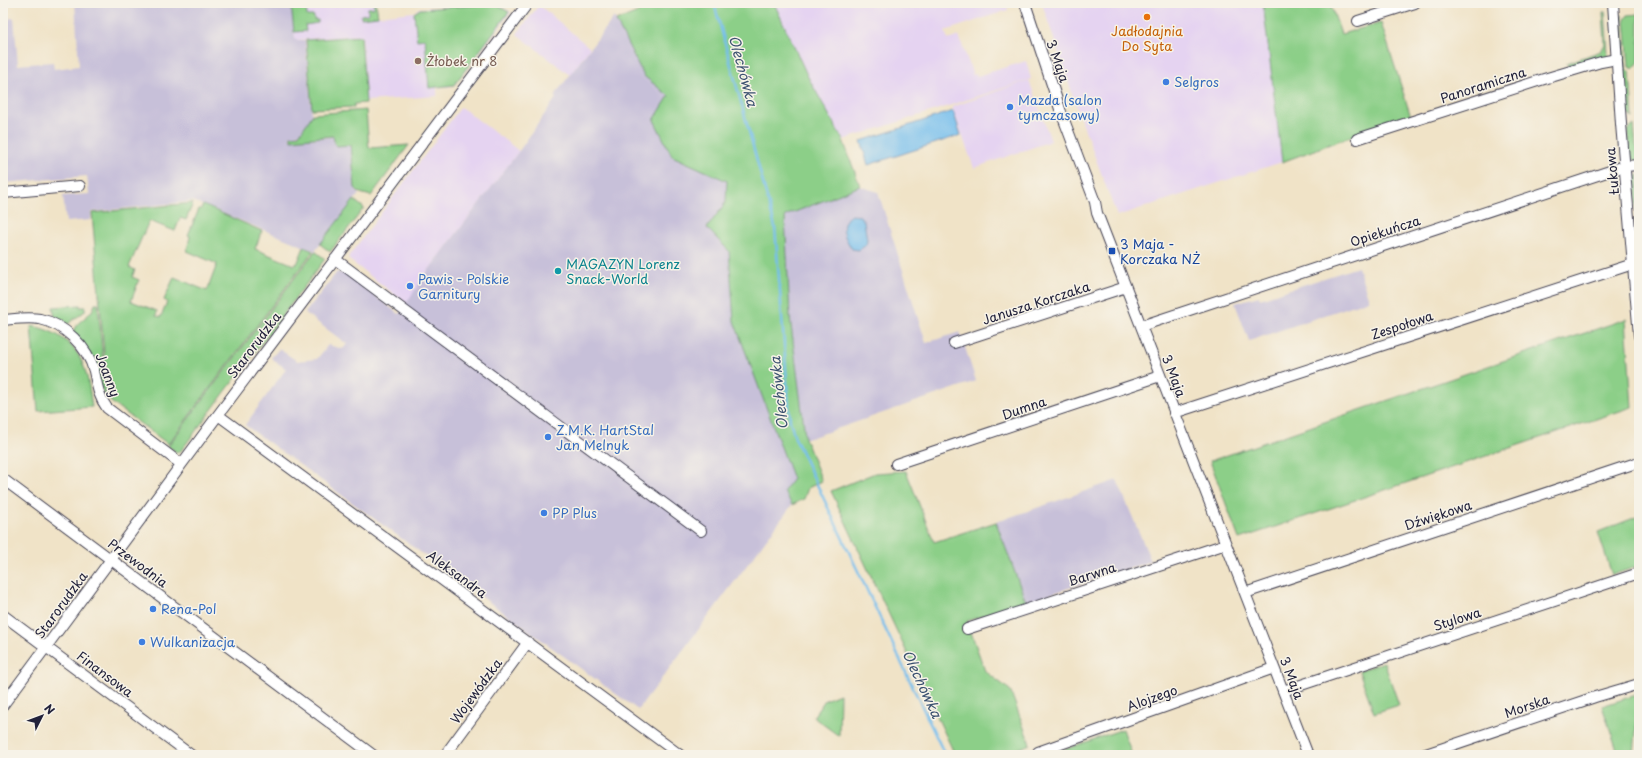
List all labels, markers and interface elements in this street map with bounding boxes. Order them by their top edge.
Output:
marker: Jadłodajnia Do Syta [1142,12,1152,22]
place label: Jadłodajnia Do Syta [1111,21,1183,55]
water label: Olechówka [724,33,763,110]
street label: 3 Maja [1042,37,1075,86]
place label: Żłobek nr 8 [426,51,497,70]
marker: Żłobek nr 8 [413,56,423,66]
street label: Panoramiczna [1438,61,1529,107]
place label: Selgros [1174,72,1219,91]
marker: Selgros [1161,77,1171,87]
place label: Mazda (salon tymczasowy) [1018,90,1102,124]
marker: Mazda (salon tymczasowy) [1005,102,1015,112]
street label: Łukowa [1600,146,1623,196]
street label: Opiekuńcza [1347,210,1423,251]
place label: 3 Maja - Korczaka NŻ [1120,234,1201,268]
marker: 3 Maja - Korczaka NŻ [1107,246,1117,256]
place label: MAGAZYN Lorenz Snack-World [566,254,680,288]
marker: MAGAZYN Lorenz Snack-World [553,266,563,276]
place label: Pawis - Polskie Garnitury [418,269,509,303]
street label: Janusza Korczaka [980,276,1093,329]
marker: Pawis - Polskie Garnitury [405,281,415,291]
street label: Zespołowa [1368,305,1436,343]
street label: Starorudzka [222,307,285,382]
street label: Joanny [91,350,125,399]
street label: 3 Maja [1158,352,1192,401]
water label: Olechówka [764,354,793,431]
street label: Dumna [999,391,1049,424]
place label: Z.M.K. HartStal Jan Melnyk [556,420,654,454]
marker: Z.M.K. HartStal Jan Melnyk [543,432,553,442]
street label: Dźwiękowa [1402,494,1475,534]
place label: PP Plus [552,503,597,522]
marker: PP Plus [539,508,549,518]
street label: Przewodnia [104,534,172,591]
street label: Aleksandra [423,545,492,602]
street label: Barwna [1065,557,1119,590]
street label: Starorudzka [30,566,92,642]
place label: Rena-Pol [161,599,217,618]
street label: Stylowa [1431,602,1484,635]
marker: Rena-Pol [148,604,158,614]
place label: Wulkanizacja [150,632,236,651]
marker: Wulkanizacja [137,637,147,647]
street label: Finansowa [73,646,138,702]
water label: Olechówka [897,646,948,723]
street label: Wojewódzka [445,653,506,727]
street label: 3 Maja [1276,654,1310,703]
street label: Alojzego [1124,680,1180,715]
street label: Morska [1502,689,1553,722]
north arrow [22,696,62,736]
text: N [41,700,59,718]

